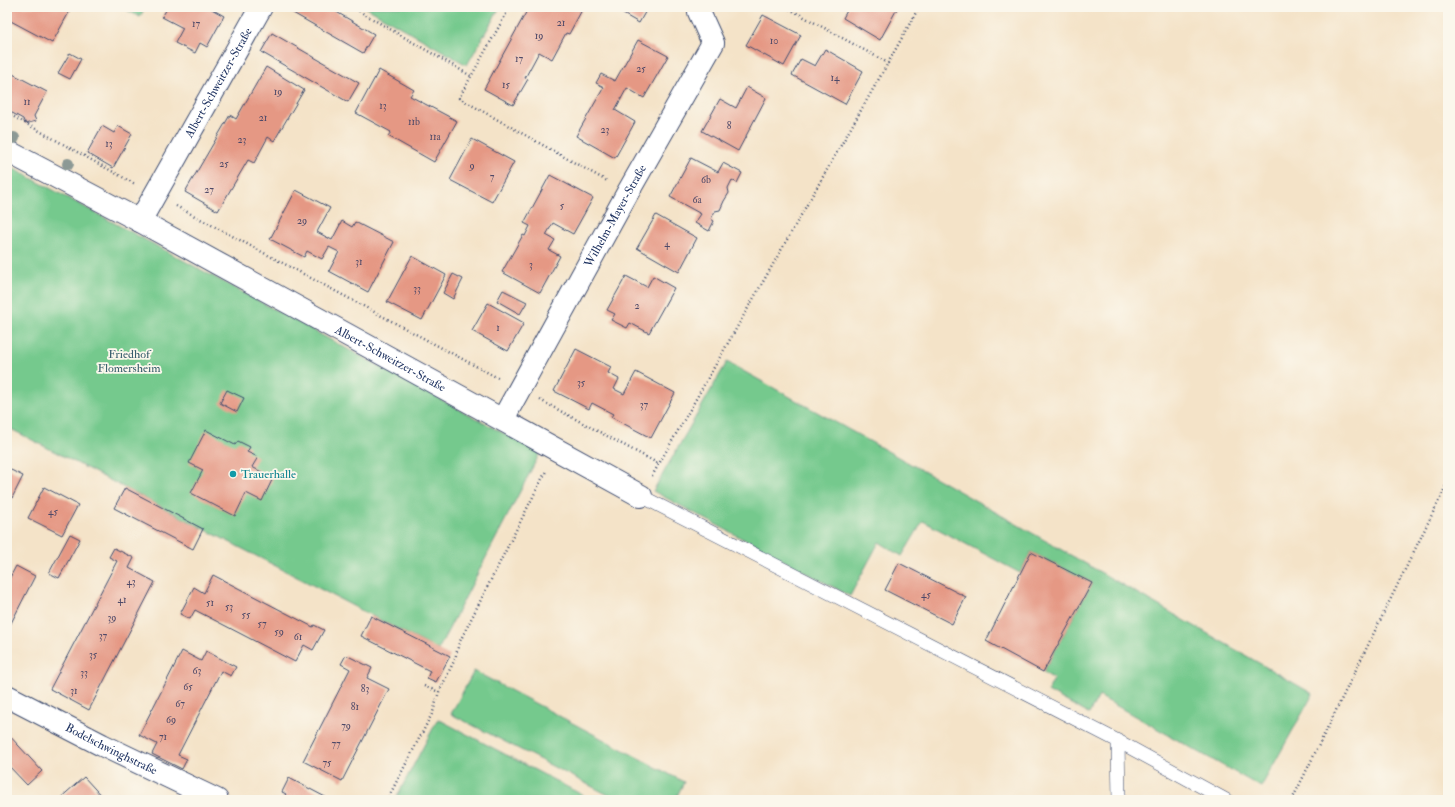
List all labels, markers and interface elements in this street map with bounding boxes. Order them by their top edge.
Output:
house number: 21 [557,17,566,29]
house number: 17 [192,18,200,30]
street label: Albert-Schweitzer-Straße [181,25,256,141]
house number: 19 [535,30,543,42]
house number: 10 [770,35,778,47]
house number: 17 [515,53,523,65]
house number: 25 [636,63,646,75]
house number: 14 [831,72,840,84]
house number: 15 [502,79,511,91]
house number: 19 [274,86,282,98]
house number: 11 [23,96,31,108]
house number: 13 [379,100,387,112]
house number: 21 [259,112,268,124]
house number: 11b [408,116,420,128]
house number: 8 [727,120,732,132]
house number: 23 [601,124,610,136]
house number: 11a [429,131,442,143]
house number: 23 [238,134,247,146]
house number: 13 [105,138,113,150]
house number: 25 [219,158,229,170]
house number: 9 [468,160,475,172]
street label: Wilhelm-Mayer-Straße [581,162,650,271]
house number: 7 [490,171,495,183]
house number: 6b [701,174,711,186]
house number: 27 [204,184,214,196]
house number: 6a [692,194,702,206]
house number: 5 [560,200,565,212]
house number: 29 [297,215,307,227]
house number: 4 [664,238,670,250]
house number: 31 [355,256,363,268]
house number: 3 [529,259,533,271]
house number: 33 [413,283,421,295]
house number: 2 [634,300,640,312]
street label: Albert-Schweitzer-Straße [331,322,448,395]
house number: 1 [496,322,500,334]
park label: Friedhof Flomersheim [98,347,161,376]
house number: 35 [577,377,586,389]
house number: 37 [640,399,649,411]
place label: Trauerhalle [241,467,296,482]
marker: Trauerhalle [228,469,238,479]
house number: 45 [48,506,58,518]
house number: 43 [126,576,136,588]
house number: 45 [921,589,931,601]
house number: 41 [118,594,127,606]
house number: 51 [206,597,214,609]
house number: 53 [225,601,233,613]
house number: 55 [242,609,251,621]
house number: 39 [108,612,116,624]
house number: 57 [258,618,267,630]
house number: 59 [274,626,284,638]
house number: 37 [99,630,108,642]
house number: 61 [294,631,303,643]
house number: 35 [89,649,98,661]
house number: 63 [193,665,202,677]
house number: 33 [80,667,88,679]
house number: 65 [183,681,193,693]
house number: 83 [361,683,369,695]
house number: 31 [70,685,78,697]
house number: 67 [175,698,185,710]
house number: 81 [351,701,360,713]
house number: 69 [166,714,176,726]
street label: Bodelschwinghstraße [63,720,160,778]
house number: 79 [341,720,351,732]
house number: 71 [159,731,168,743]
house number: 77 [331,738,341,750]
house number: 75 [323,757,332,769]

